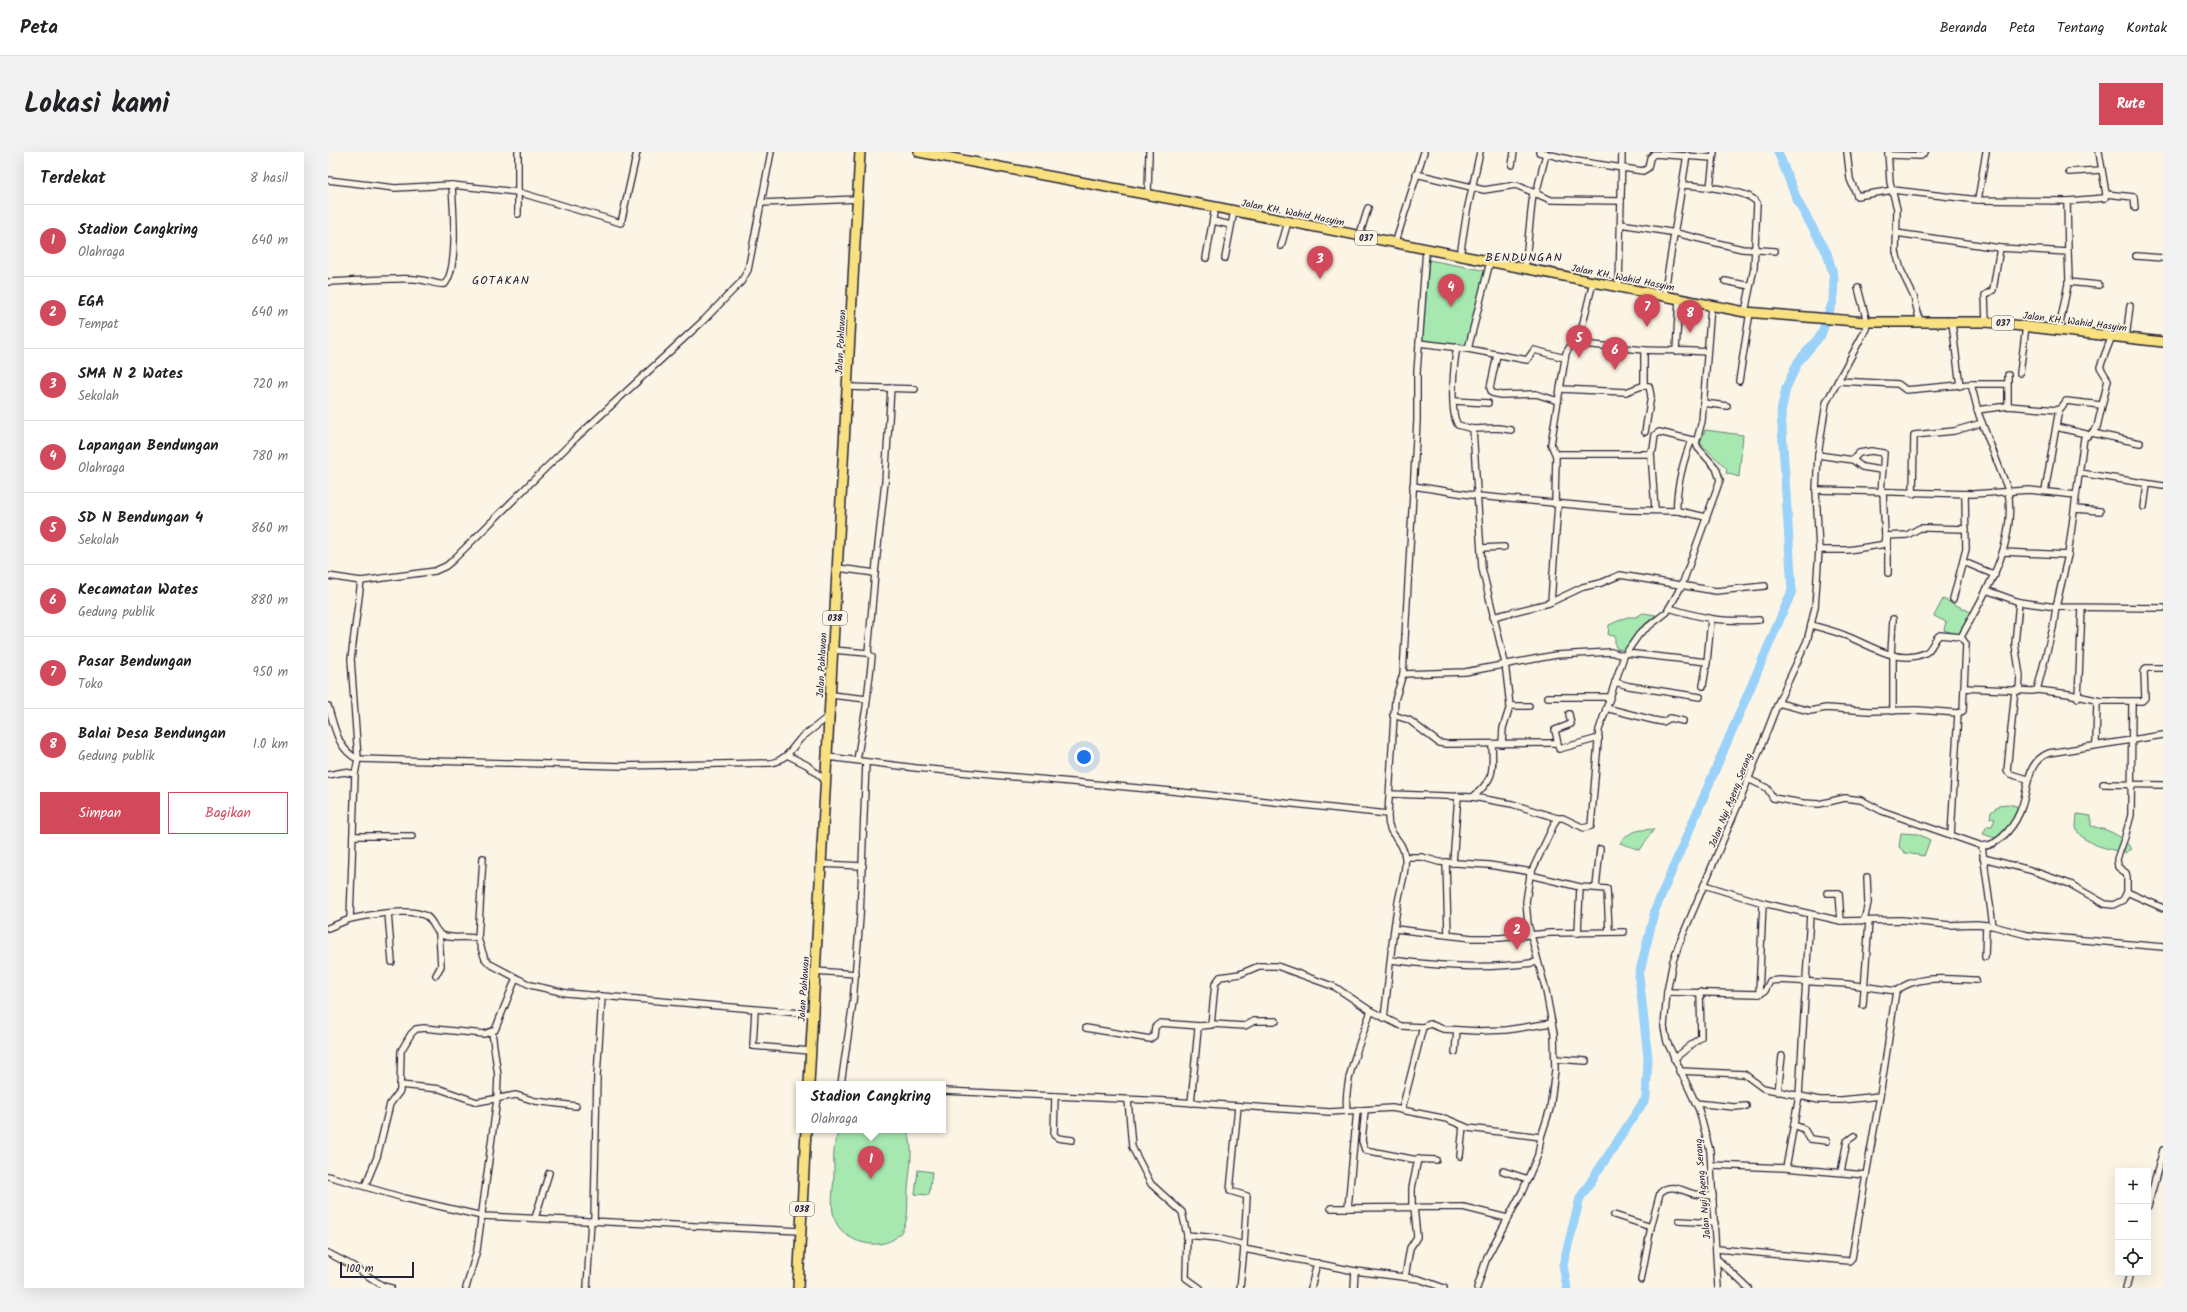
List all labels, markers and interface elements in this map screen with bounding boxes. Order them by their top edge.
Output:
text: Peta [20,13,58,43]
text: Beranda [1940,17,1987,39]
text: Peta [2009,17,2035,39]
text: Tentang [2057,17,2104,39]
text: Kontak [2126,17,2167,39]
text: Lokasi kami [24,82,170,127]
button: Rute [2099,83,2163,125]
text: Terdekat [40,165,106,192]
text: 8 hasil [250,168,288,189]
street label: Jalan KH. Wahid Hasyim [1240,195,1346,231]
text: Stadion Cangkring [78,218,198,242]
text: 1 [51,230,55,251]
text: 640 m [252,230,288,251]
road number: 037 [1355,231,1377,245]
text: Olahraga [78,242,125,263]
pin: 3 [1307,246,1333,279]
district label: BENDUNGAN [1485,248,1563,267]
street label: Jalan KH. Wahid Hasyim [1570,260,1676,296]
district label: GOTAKAN [472,271,530,290]
pin: 4 [1438,274,1464,307]
text: EGA [78,290,105,314]
pin: 7 [1634,294,1660,327]
pin: 8 [1677,300,1703,333]
text: 2 [49,302,57,323]
text: 640 m [252,302,288,323]
street label: Jalan KH. Wahid Hasyim [2022,308,2128,336]
street label: Jalan Pahlawan [831,309,851,375]
text: Tempat [78,314,119,335]
road number: 037 [1992,316,2014,330]
pin: 5 [1566,325,1592,358]
pin: 6 [1602,337,1628,370]
text: SMA N 2 Wates [78,362,183,386]
text: 3 [49,374,57,395]
text: 720 m [252,374,288,395]
text: Sekolah [78,386,119,407]
text: Lapangan Bendungan [78,434,219,458]
text: 4 [49,446,57,467]
text: 780 m [252,446,288,467]
text: Olahraga [78,458,125,479]
text: SD N Bendungan 4 [78,506,203,530]
text: 5 [50,518,56,539]
text: 860 m [251,518,288,539]
text: Sekolah [78,530,119,551]
text: Kecamatan Wates [78,578,198,602]
text: 6 [49,590,57,611]
text: 880 m [250,590,288,611]
text: Gedung publik [78,602,155,623]
road number: 038 [823,611,847,625]
street label: Jalan Pahlawan [812,632,832,698]
text: Pasar Bendungan [78,650,192,674]
text: 7 [50,662,56,683]
text: 950 m [253,662,288,683]
text: Toko [78,674,103,695]
text: Balai Desa Bendungan [78,722,226,746]
text: 8 [49,734,57,755]
text: 1.0 km [253,734,288,755]
text: Gedung publik [78,746,155,767]
your location [1074,747,1094,767]
street label: Jalan Nyi Ageng Serang [1705,750,1757,850]
button: Simpan [40,792,160,834]
button: Bagikan [168,792,288,834]
pin: 2 [1504,917,1530,950]
street label: Jalan Pahlawan [794,956,814,1022]
popup [796,1081,946,1133]
text: Stadion Cangkring [811,1085,931,1109]
text: Olahraga [811,1109,858,1130]
street label: Jalan Nyi Ageng Serang [1691,1138,1715,1240]
pin: 1 [858,1146,884,1179]
map controls [2115,1168,2151,1276]
button: + [2115,1168,2151,1204]
road number: 038 [790,1202,814,1216]
button: − [2115,1204,2151,1240]
button: locate [2115,1240,2151,1276]
scale bar [340,1260,414,1279]
text: 100 m [346,1260,374,1278]

